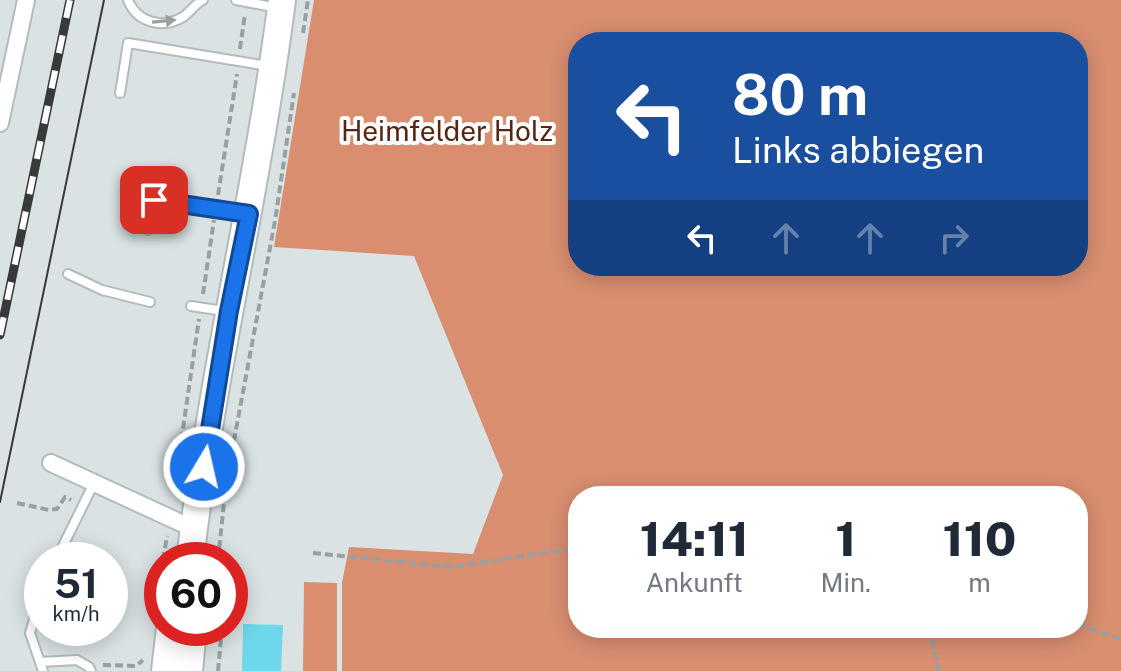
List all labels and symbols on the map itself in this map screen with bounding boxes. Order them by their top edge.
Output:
one-way arrow [152,14,177,27]
park label: Heimfelder Holz [341,114,553,147]
pin [120,166,188,234]
position arrow [162,425,246,509]
speed limit sign: 60 [144,542,248,646]

